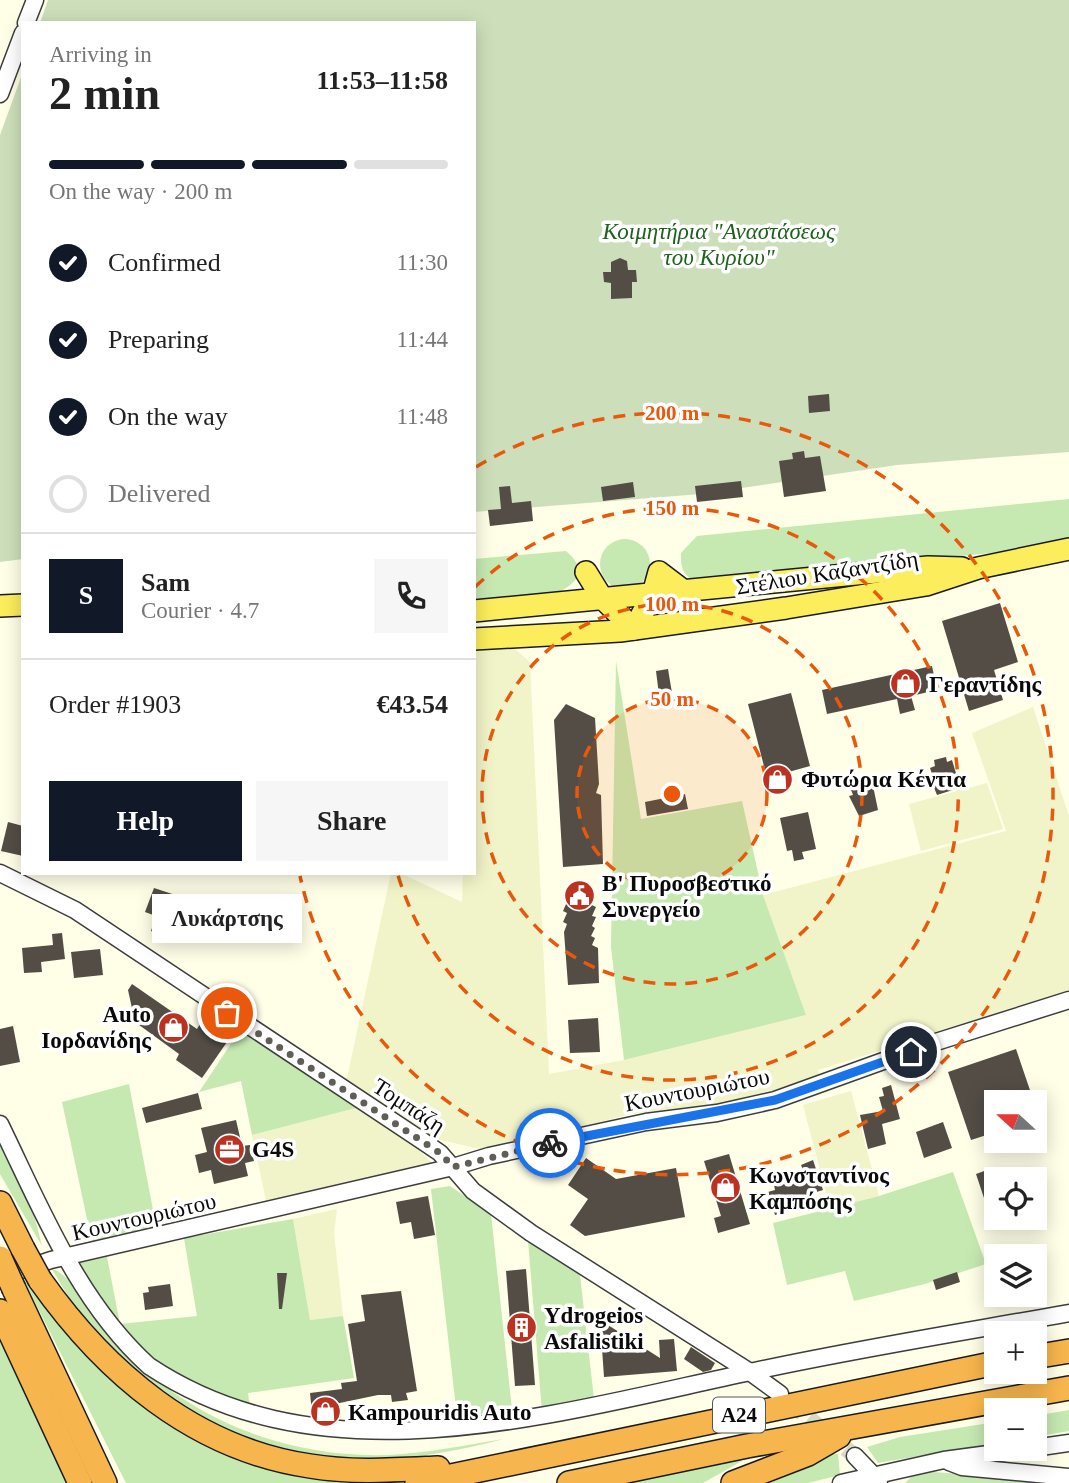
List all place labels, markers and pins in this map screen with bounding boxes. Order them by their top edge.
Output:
shop icon: Γεραντίδης [889,667,923,701]
place label: Γεραντίδης [929,672,1042,697]
shop icon: Φυτώρια Κέντια [761,762,795,796]
place label: Φυτώρια Κέντια [801,767,966,792]
centre of rings [660,782,684,806]
place label: Β' Πυροσβεστικό Συνεργείο [602,871,771,922]
public building icon: Β' Πυροσβεστικό Συνεργείο [562,879,596,913]
callout: Λυκάρτσης [152,894,302,943]
pin [197,983,257,1043]
place label: Auto Ιορδανίδης [41,1002,151,1053]
shop icon: Auto Ιορδανίδης [157,1010,191,1044]
pin [881,1022,941,1082]
office icon: G4S [212,1132,246,1166]
place label: G4S [252,1137,294,1162]
place label: Κωνσταντίνος Καμπόσης [749,1163,889,1214]
shop icon: Κωνσταντίνος Καμπόσης [709,1171,743,1205]
place label: Ydrogeios Asfalistiki [544,1303,644,1354]
building icon: Ydrogeios Asfalistiki [504,1311,538,1345]
shop icon: Kampouridis Auto [308,1395,342,1429]
place label: Kampouridis Auto [348,1400,531,1425]

